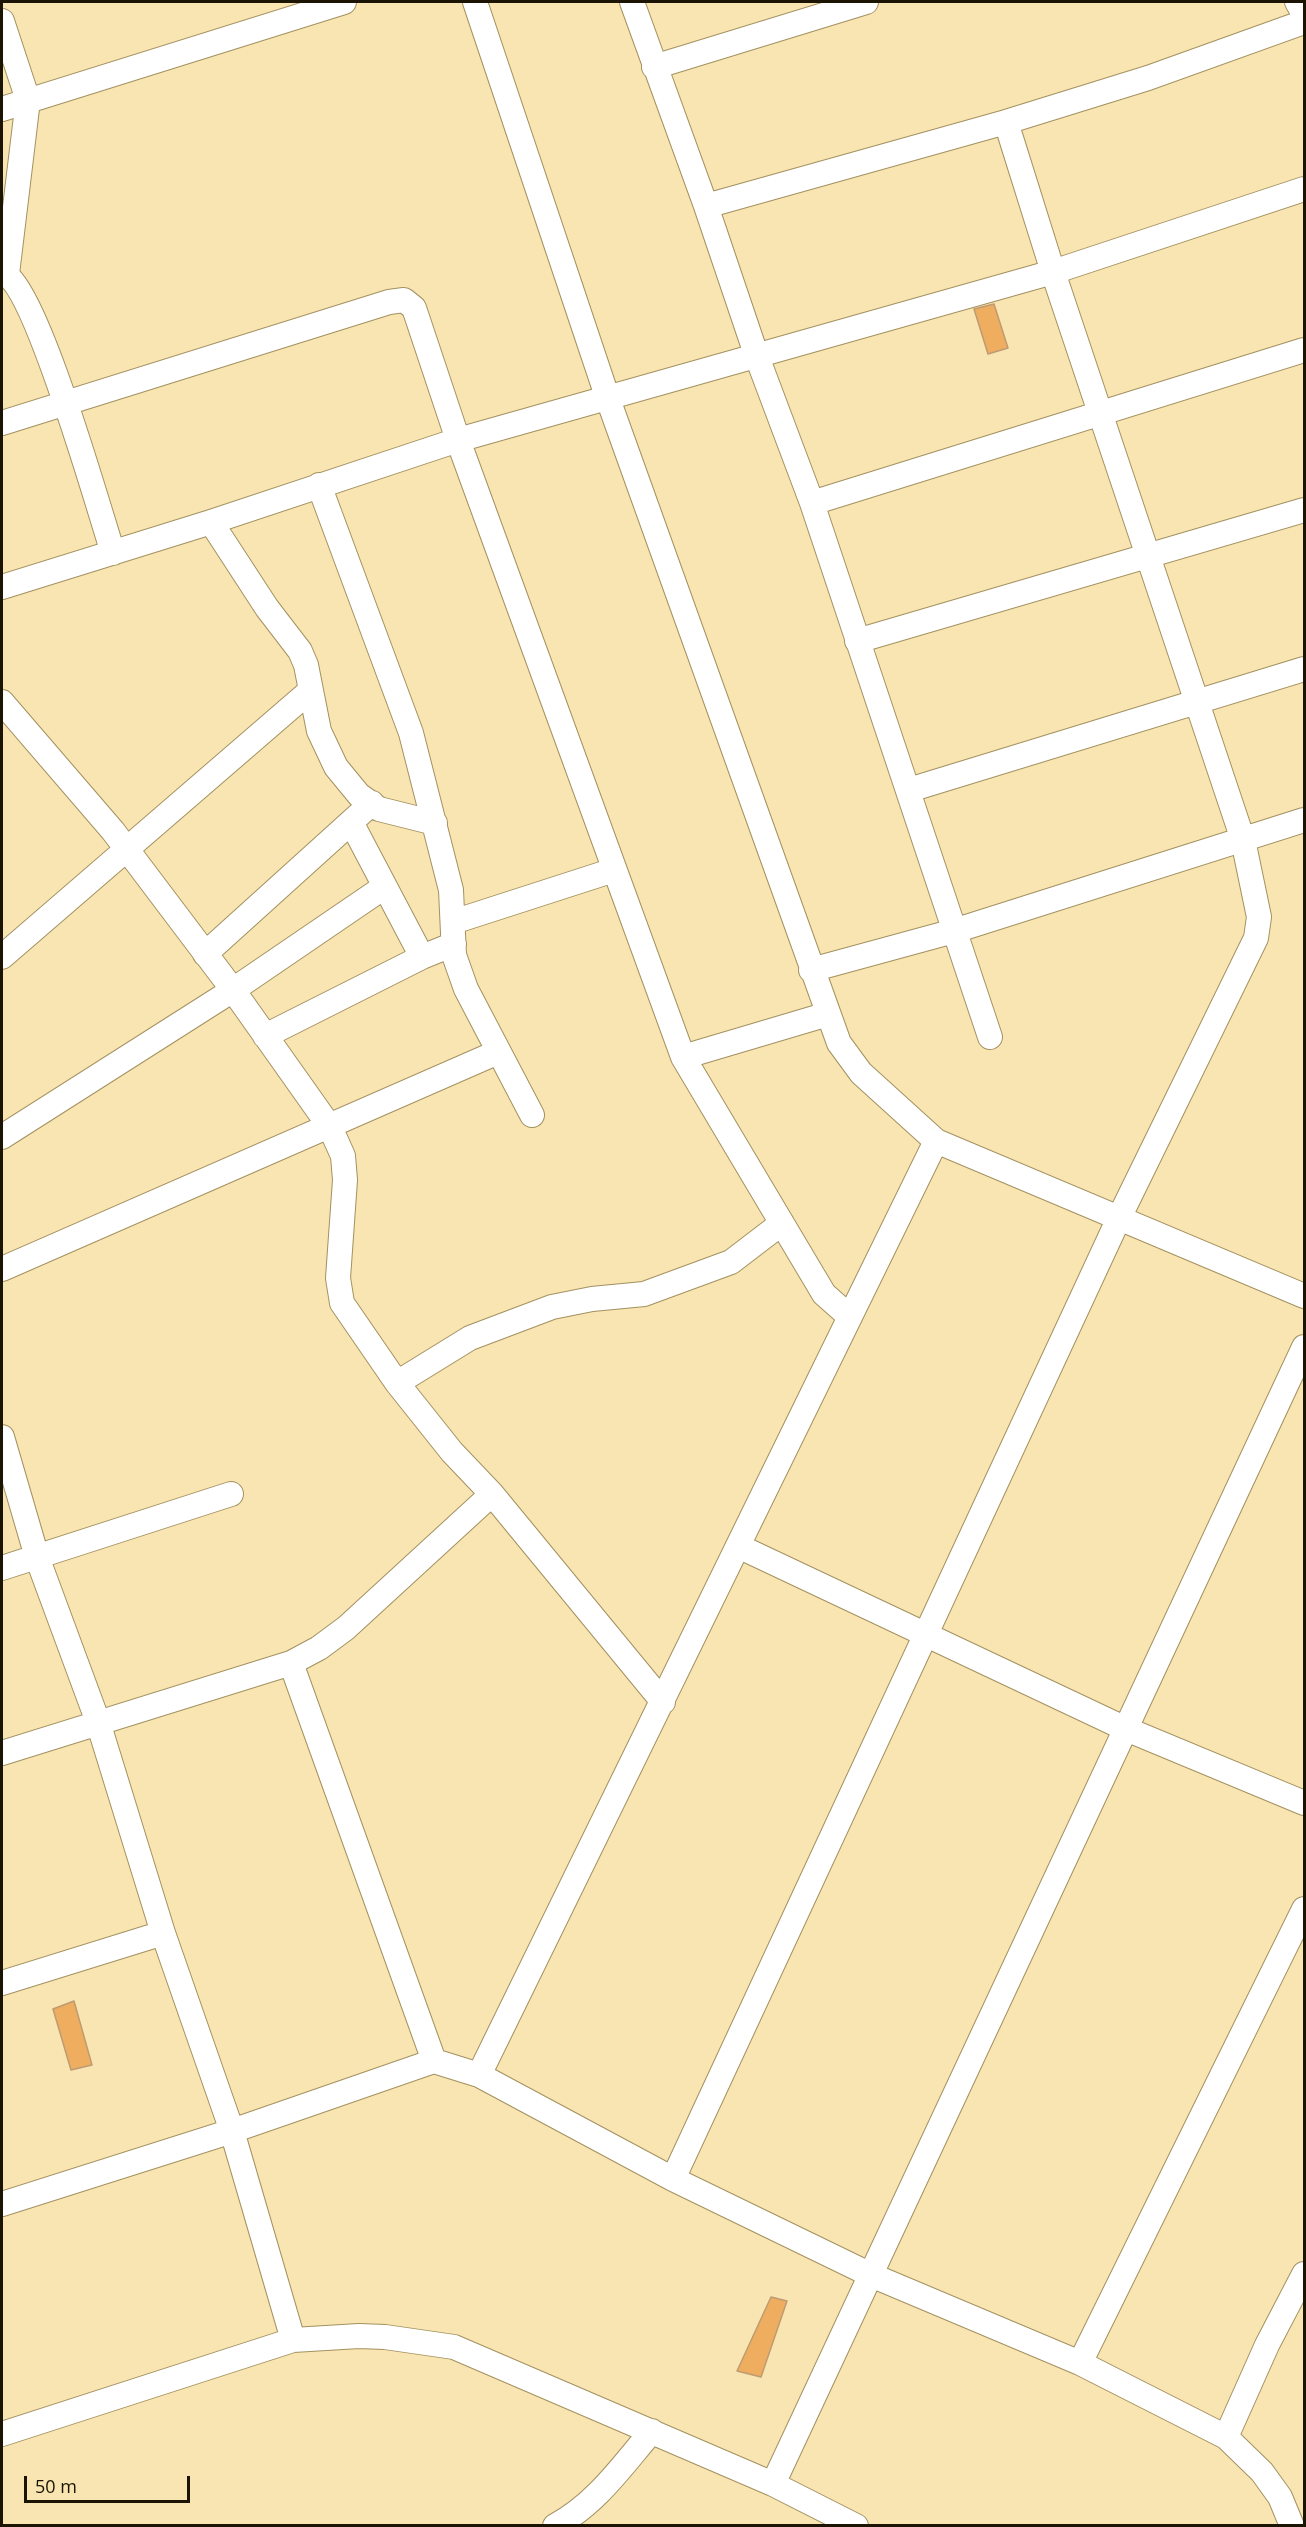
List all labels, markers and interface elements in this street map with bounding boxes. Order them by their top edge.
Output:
scale bar [27,2464,194,2502]
text: 50 m [35,2474,77,2498]

